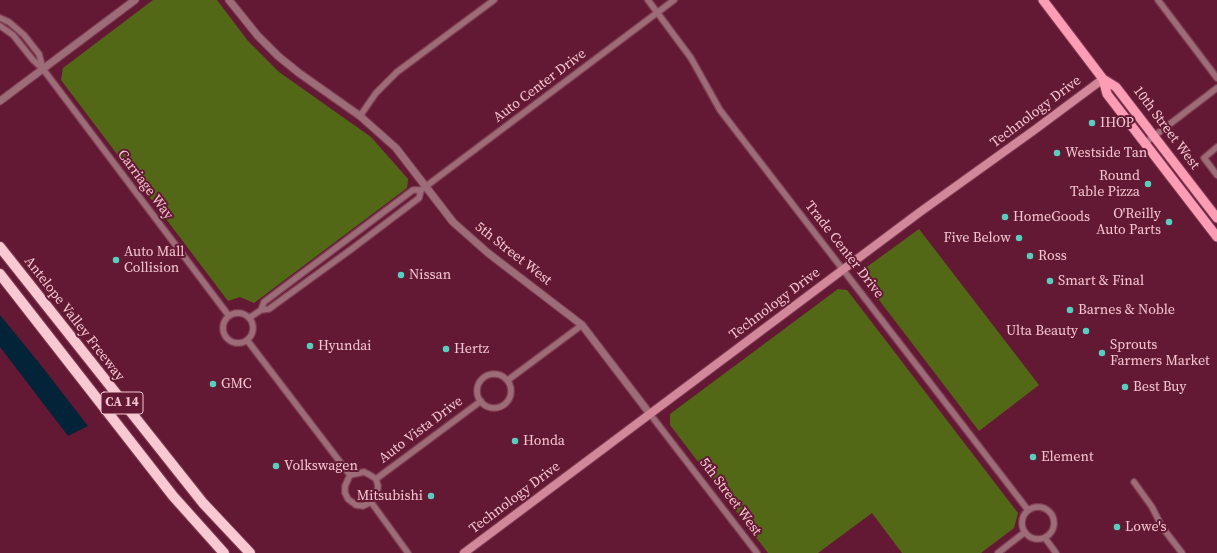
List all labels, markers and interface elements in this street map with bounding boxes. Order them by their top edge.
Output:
street label: Auto Center Drive [490,46,590,126]
street label: Technology Drive [987,72,1085,152]
street label: 10th Street West [1129,83,1203,173]
place label: IHOP [1100,115,1134,131]
marker: IHOP [1087,118,1097,128]
place label: Westside Tan [1065,145,1147,161]
street label: Carriage Way [113,147,177,223]
marker: Westside Tan [1052,148,1062,158]
place label: Round Table Pizza [1070,168,1140,200]
marker: Round Table Pizza [1143,179,1153,189]
street label: Trade Center Drive [801,198,887,302]
place label: O'Reilly Auto Parts [1096,206,1161,238]
place label: HomeGoods [1013,209,1090,225]
marker: HomeGoods [1000,212,1010,222]
marker: O'Reilly Auto Parts [1164,217,1174,227]
street label: 5th Street West [471,219,555,289]
place label: Five Below [944,230,1011,246]
marker: Five Below [1014,233,1024,243]
place label: Auto Mall Collision [124,244,184,276]
place label: Ross [1038,248,1067,264]
marker: Ross [1025,251,1035,261]
street label: Antelope Valley Freeway [20,253,128,385]
marker: Auto Mall Collision [111,255,121,265]
street label: Technology Drive [726,264,824,344]
place label: Nissan [409,267,451,283]
marker: Nissan [396,270,406,280]
place label: Smart & Final [1058,273,1144,289]
marker: Smart & Final [1045,276,1055,286]
place label: Barnes & Noble [1078,302,1175,318]
marker: Barnes & Noble [1065,305,1075,315]
place label: Ulta Beauty [1006,323,1078,339]
marker: Ulta Beauty [1081,326,1091,336]
place label: Sprouts Farmers Market [1110,337,1210,370]
place label: Hyundai [318,338,372,354]
marker: Hyundai [305,341,315,351]
place label: Hertz [454,341,489,357]
marker: Hertz [441,344,451,354]
marker: Sprouts Farmers Market [1097,348,1107,358]
place label: GMC [221,376,252,392]
marker: GMC [208,379,218,389]
place label: Best Buy [1133,379,1186,395]
marker: Best Buy [1120,382,1130,392]
road number: CA 14 [101,392,143,414]
street label: Auto Vista Drive [376,393,466,467]
place label: Honda [523,433,565,449]
marker: Honda [510,436,520,446]
place label: Element [1041,449,1093,465]
marker: Element [1028,452,1038,462]
street label: 5th Street West [695,455,765,539]
place label: Volkswagen [284,458,358,474]
street label: Technology Drive [466,458,564,538]
marker: Volkswagen [271,461,281,471]
place label: Mitsubishi [357,488,423,504]
marker: Mitsubishi [426,491,436,501]
place label: Lowe's [1125,519,1167,535]
marker: Lowe's [1112,522,1122,532]

